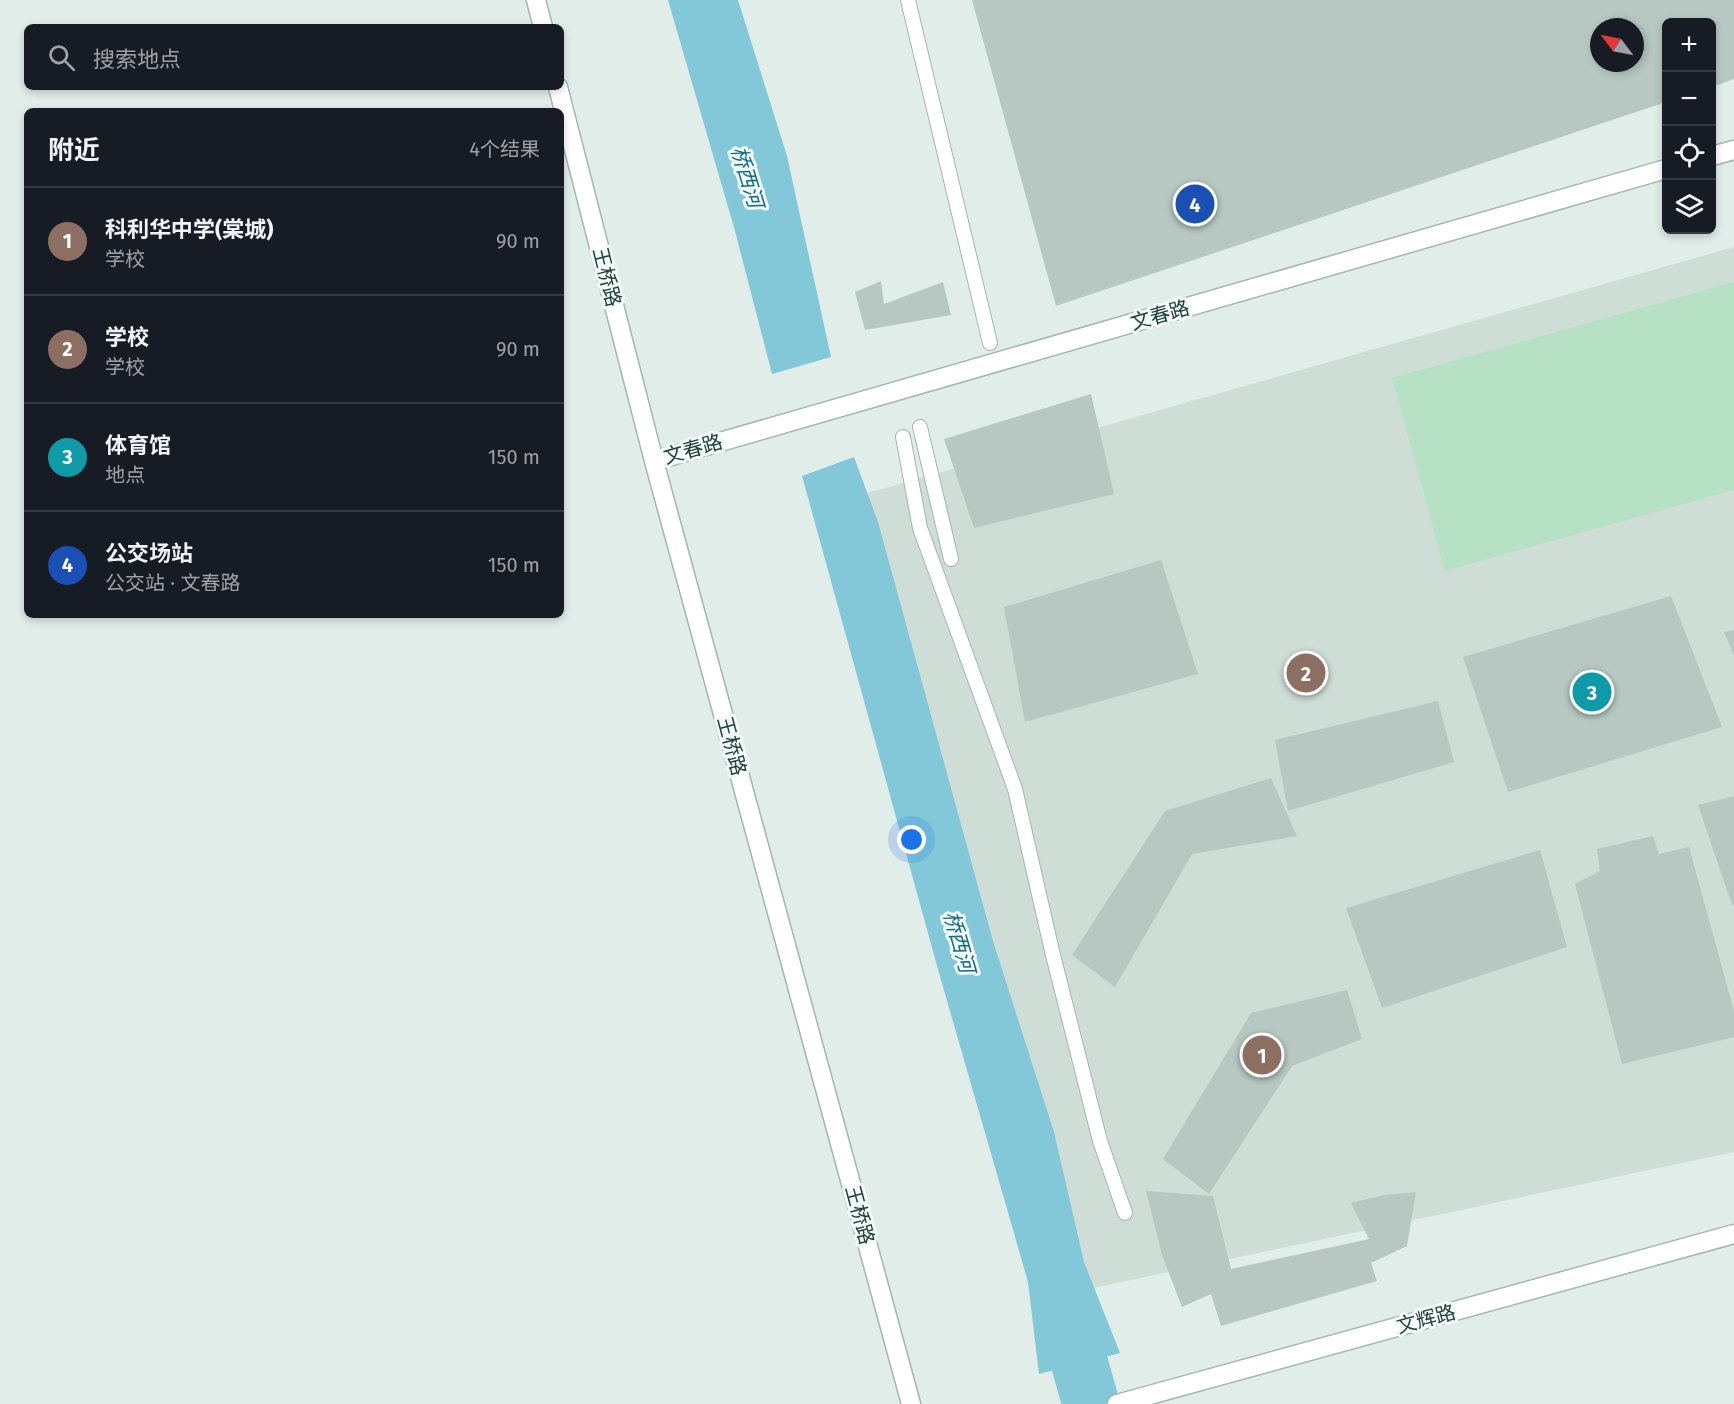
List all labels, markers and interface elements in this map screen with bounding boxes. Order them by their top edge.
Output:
north arrow [1590,18,1644,72]
map controls [1662,18,1716,234]
button: + [1662,18,1716,72]
search box [24,24,564,90]
icon: search [45,41,78,74]
text: 搜索地点 [93,46,181,73]
button: − [1662,72,1716,126]
button: locate [1662,126,1716,180]
text: 附近 [48,135,100,166]
text: 4个结果 [469,137,540,161]
water label: 桥西河 [725,143,770,215]
button: layers [1662,180,1716,234]
pin: 4 [1176,182,1214,226]
text: 科利华中学(棠城) [105,216,273,243]
text: 1 [63,229,72,253]
text: 90 m [496,229,540,253]
street label: 王桥路 [588,245,626,309]
text: 学校 [105,247,145,271]
street label: 文春路 [1128,295,1192,335]
text: 学校 [105,324,149,351]
text: 2 [62,337,73,361]
text: 90 m [496,337,540,361]
text: 学校 [105,355,145,379]
street label: 文春路 [661,429,725,469]
text: 体育馆 [105,432,171,459]
text: 3 [62,445,73,469]
text: 150 m [488,445,540,469]
text: 地点 [105,463,145,487]
text: 公交场站 [105,540,193,567]
text: 4 [62,553,73,577]
text: 150 m [488,553,540,577]
text: 公交站 · 文春路 [105,571,240,595]
pin: 2 [1286,650,1326,696]
pin: 3 [1572,670,1612,714]
street label: 王桥路 [713,714,751,778]
your location [897,825,926,854]
water label: 桥西河 [938,908,981,980]
pin: 1 [1242,1032,1282,1078]
street label: 王桥路 [841,1183,879,1247]
street label: 文辉路 [1394,1300,1458,1338]

